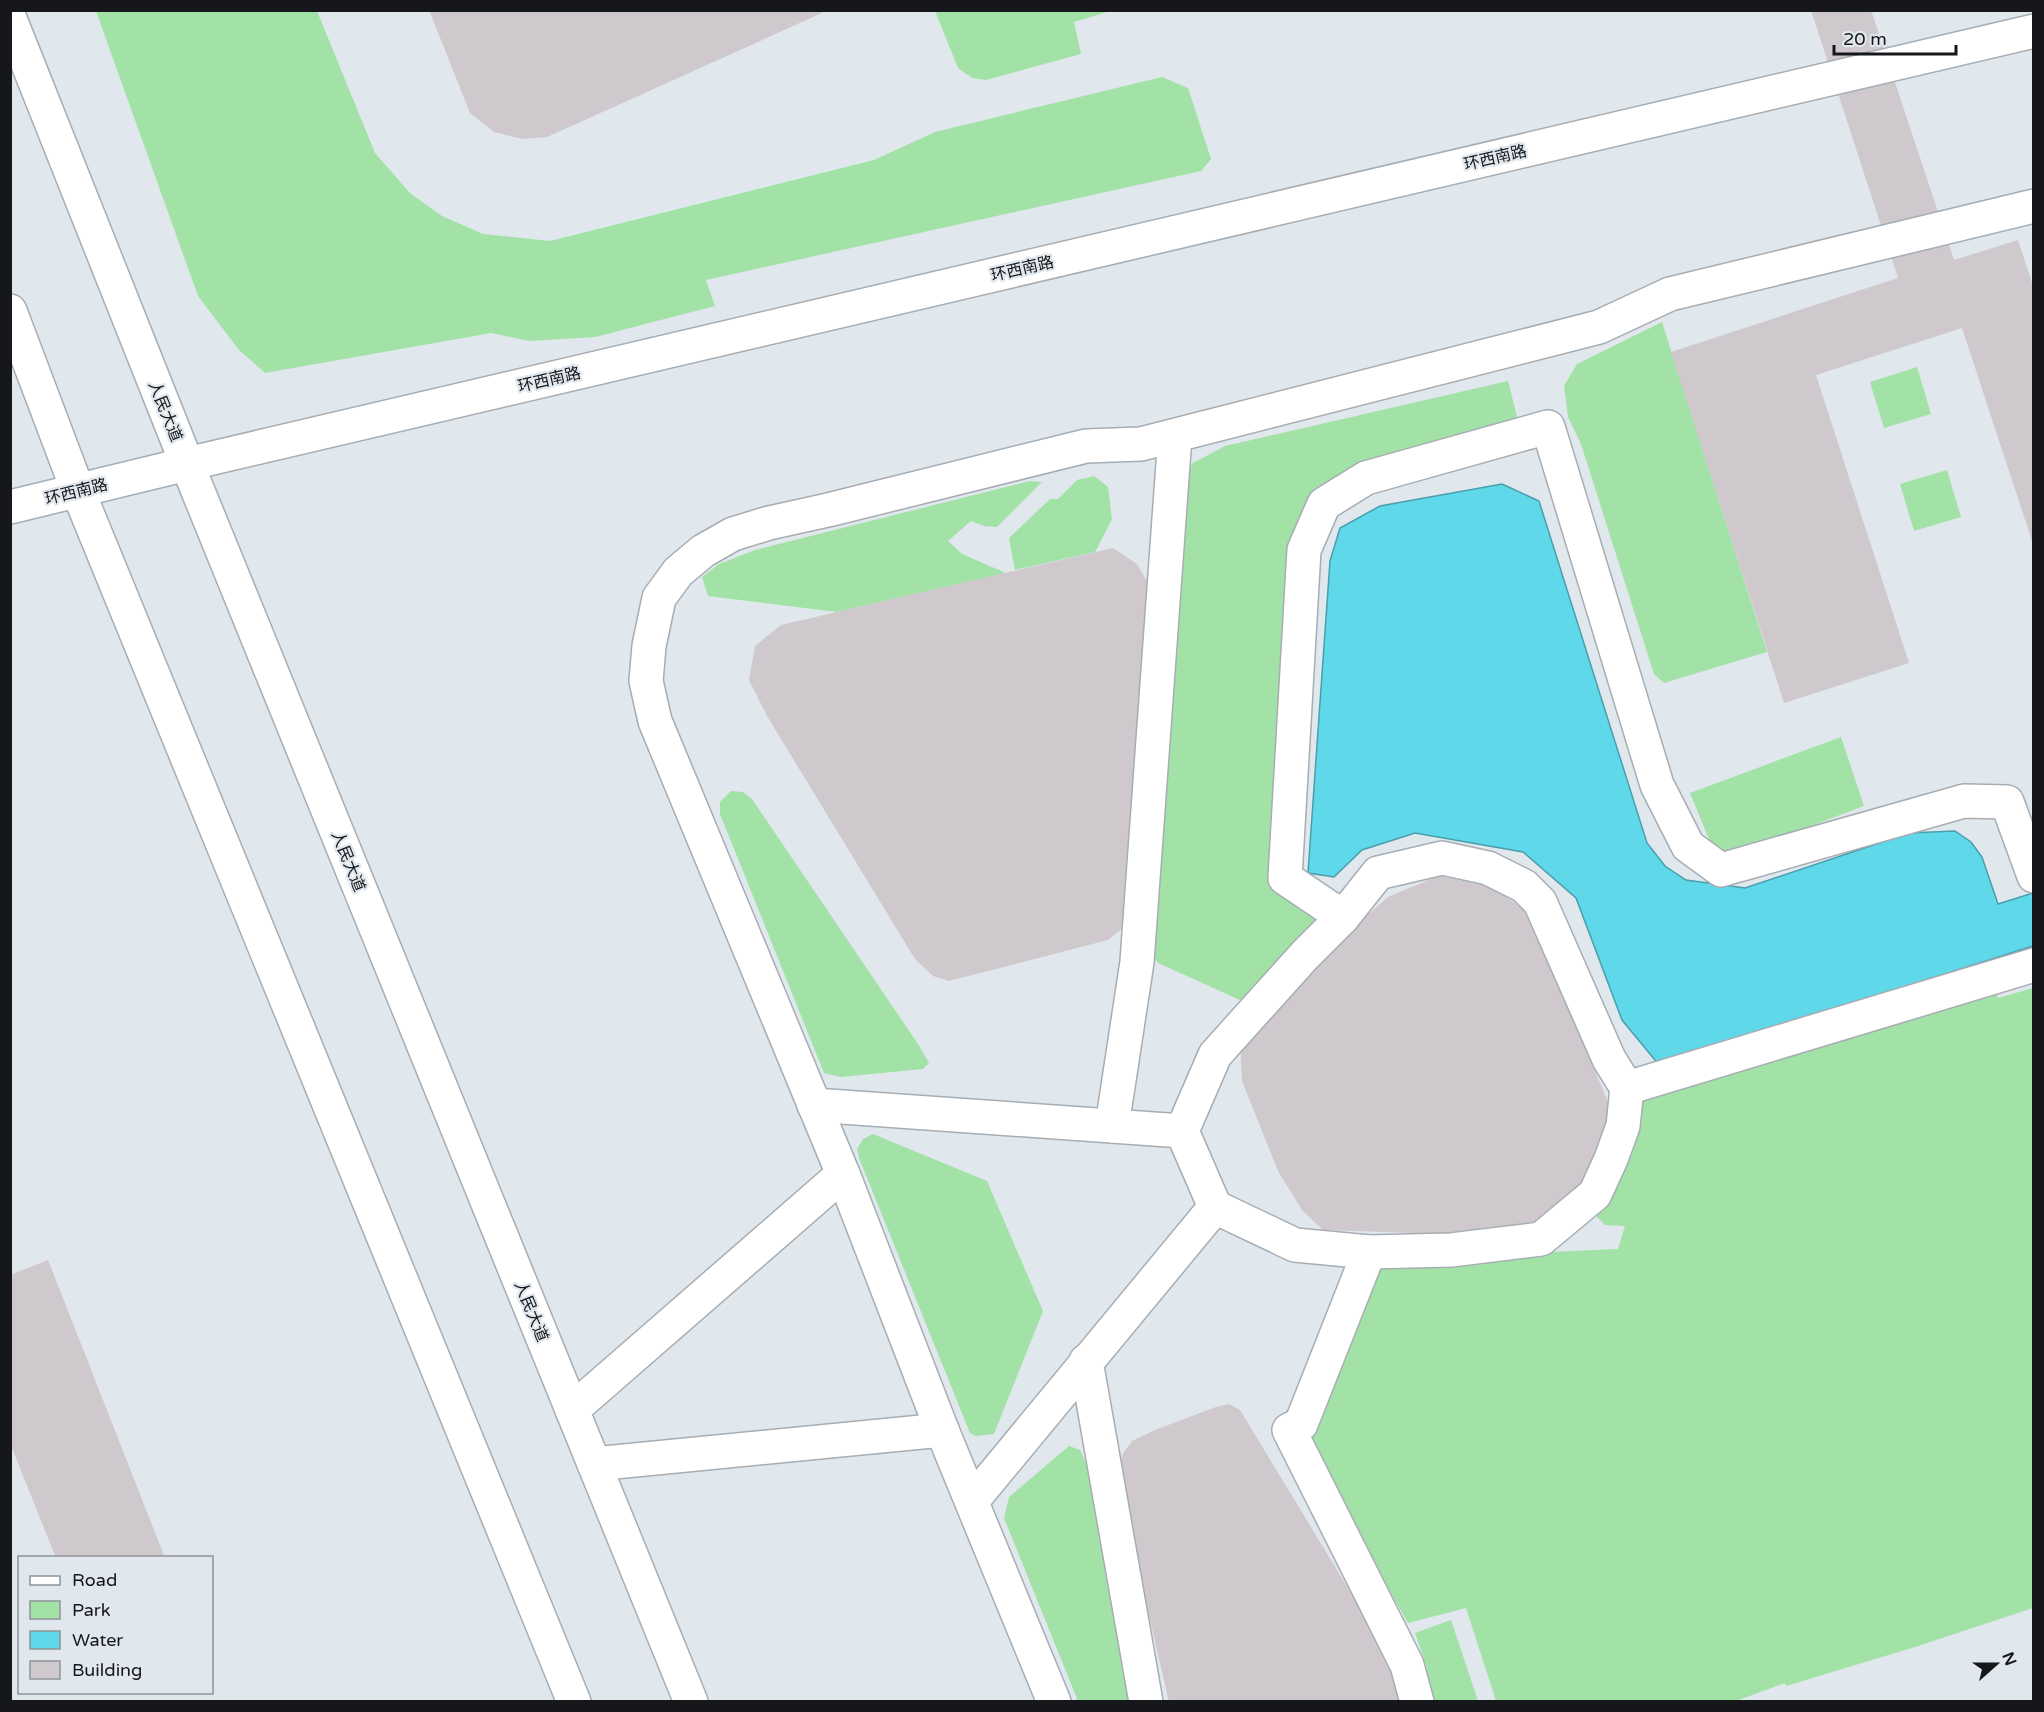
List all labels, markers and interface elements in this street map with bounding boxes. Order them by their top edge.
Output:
scale bar [1834,18,1956,56]
text: 20 m [1843,28,1887,50]
street label: 环西南路 [1462,141,1529,175]
street label: 环西南路 [989,252,1056,286]
street label: 环西南路 [516,363,583,397]
street label: 人民大道 [144,378,186,445]
street label: 环西南路 [43,475,110,509]
street label: 人民大道 [327,828,369,895]
street label: 人民大道 [510,1278,552,1345]
legend [18,1556,213,1694]
text: Road [72,1569,117,1591]
text: Park [72,1599,111,1621]
text: Water [72,1629,123,1651]
north arrow [1966,1634,2026,1694]
text: N [1997,1649,2021,1669]
text: Building [72,1659,142,1681]

